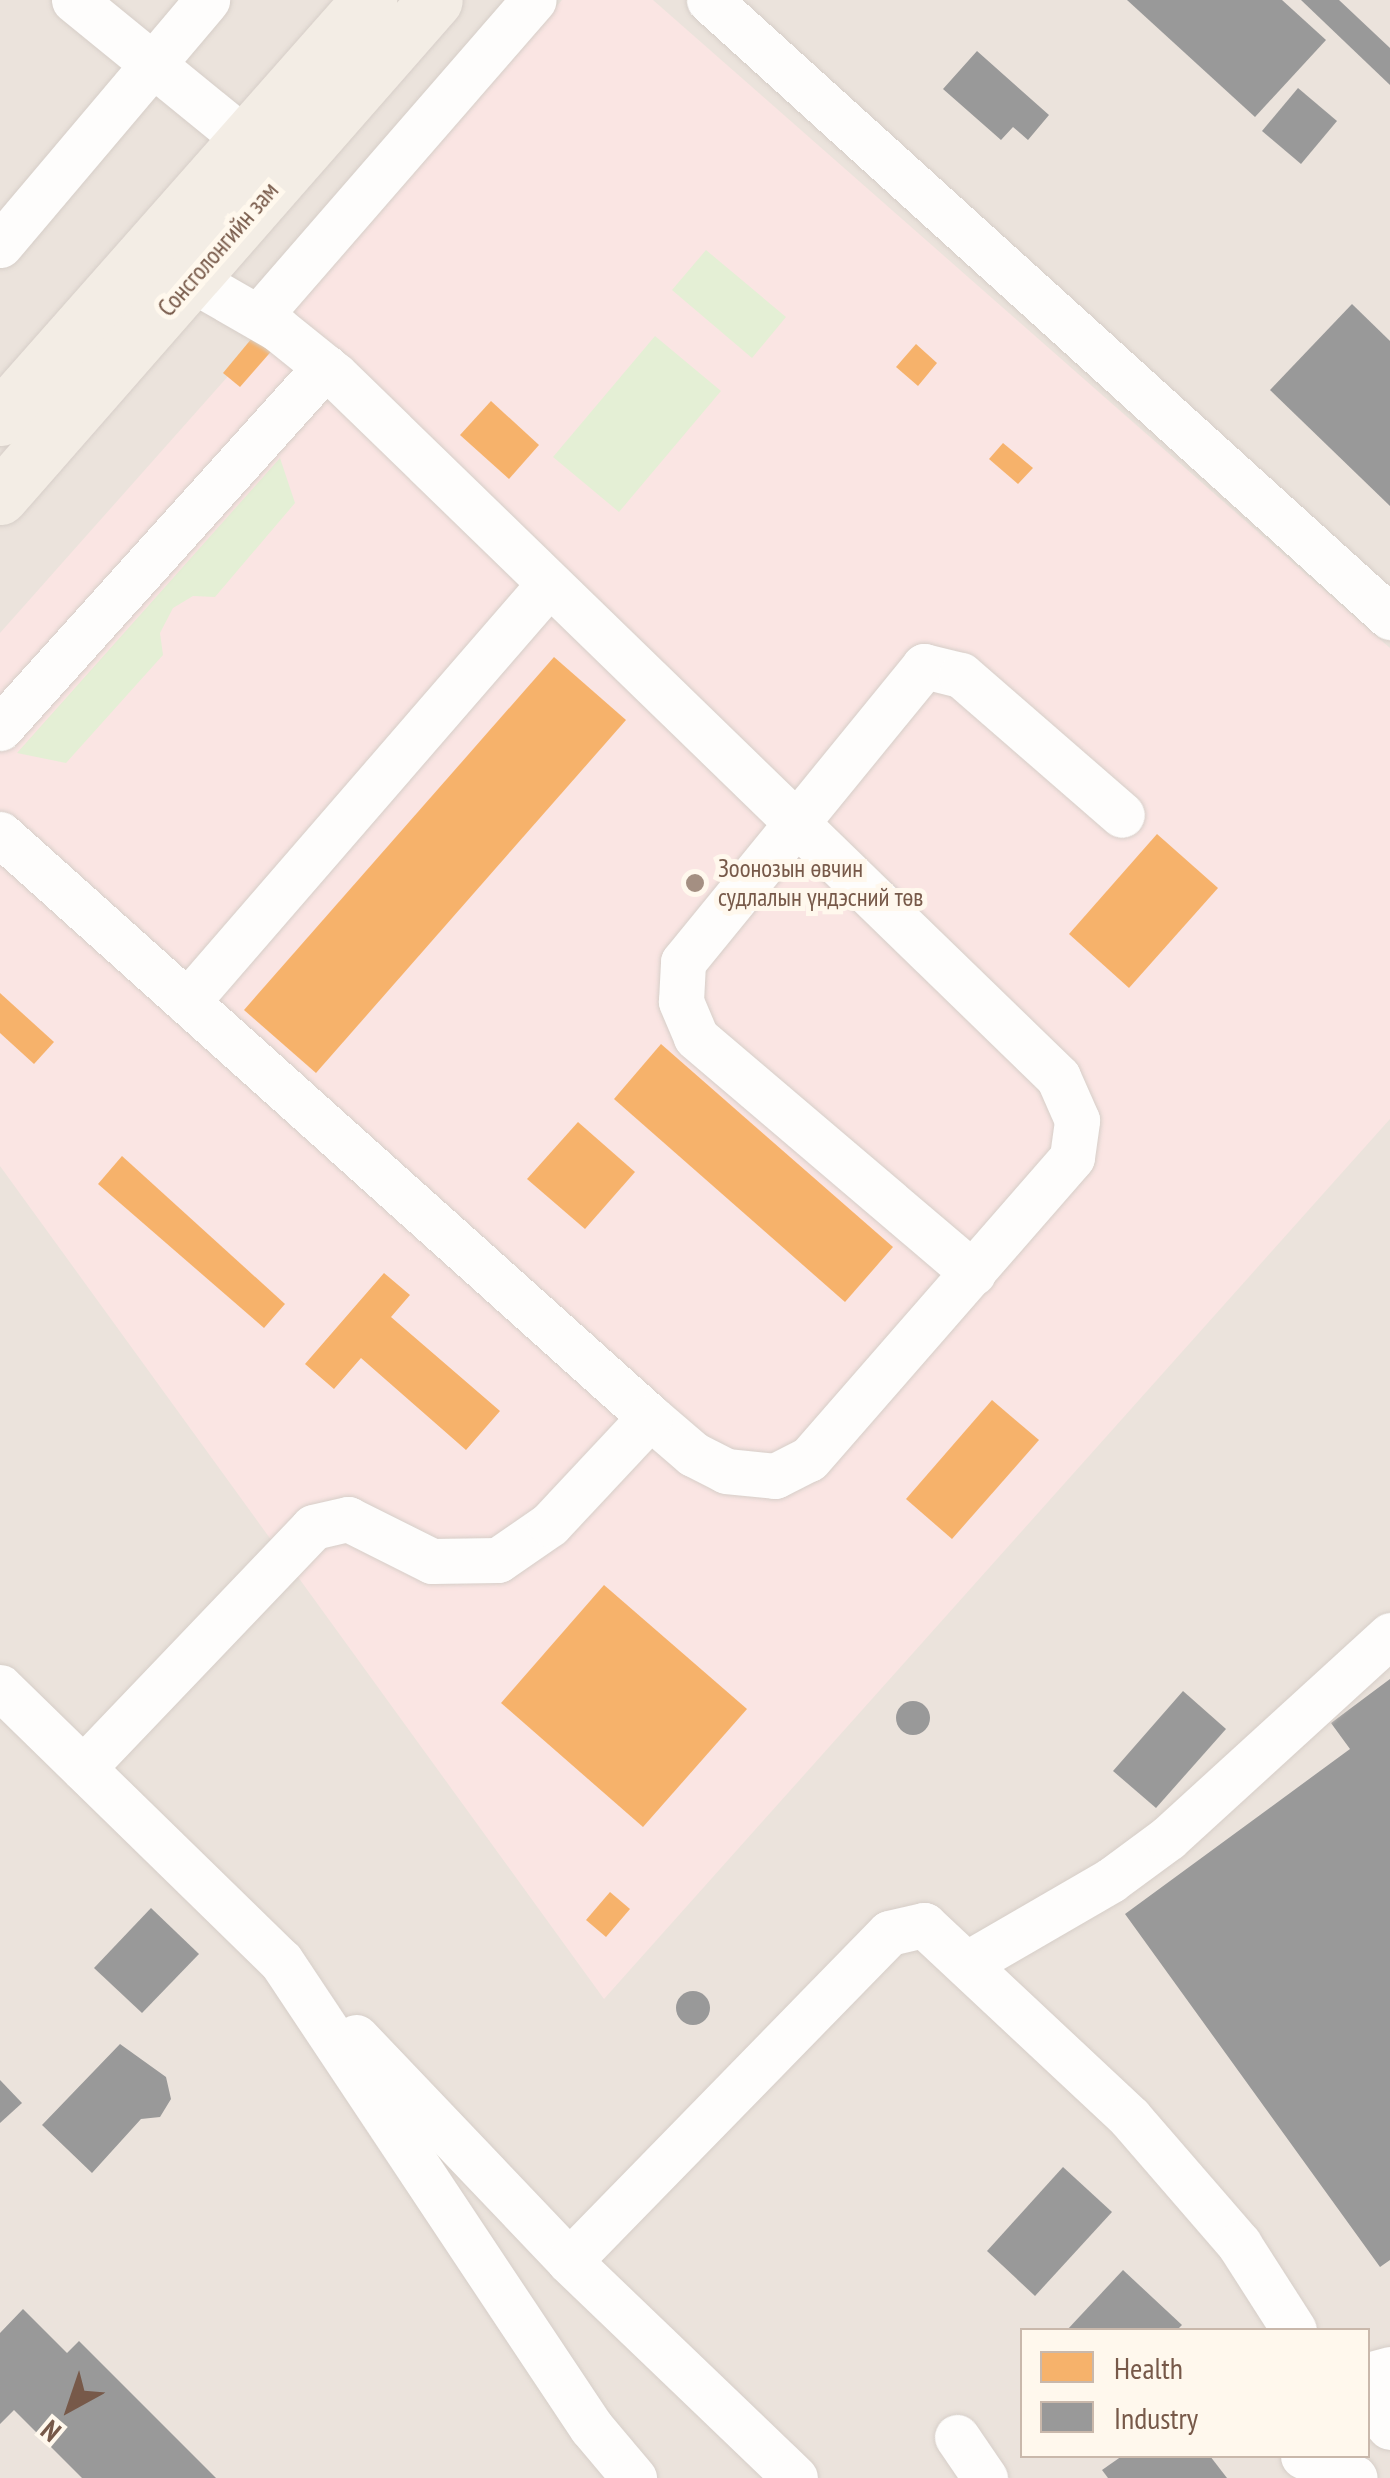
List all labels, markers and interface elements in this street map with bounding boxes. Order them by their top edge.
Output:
street label: Сонсголонгийн зам [151,176,285,322]
place label: Зоонозын өвчин судлалын үндэсний төв [718,854,924,913]
marker: Зоонозын өвчин судлалын үндэсний төв [682,870,708,896]
legend [1020,2328,1370,2458]
text: Health [1114,2348,1183,2387]
north arrow [20,2358,120,2458]
text: Industry [1114,2398,1198,2437]
text: N [33,2412,68,2450]

